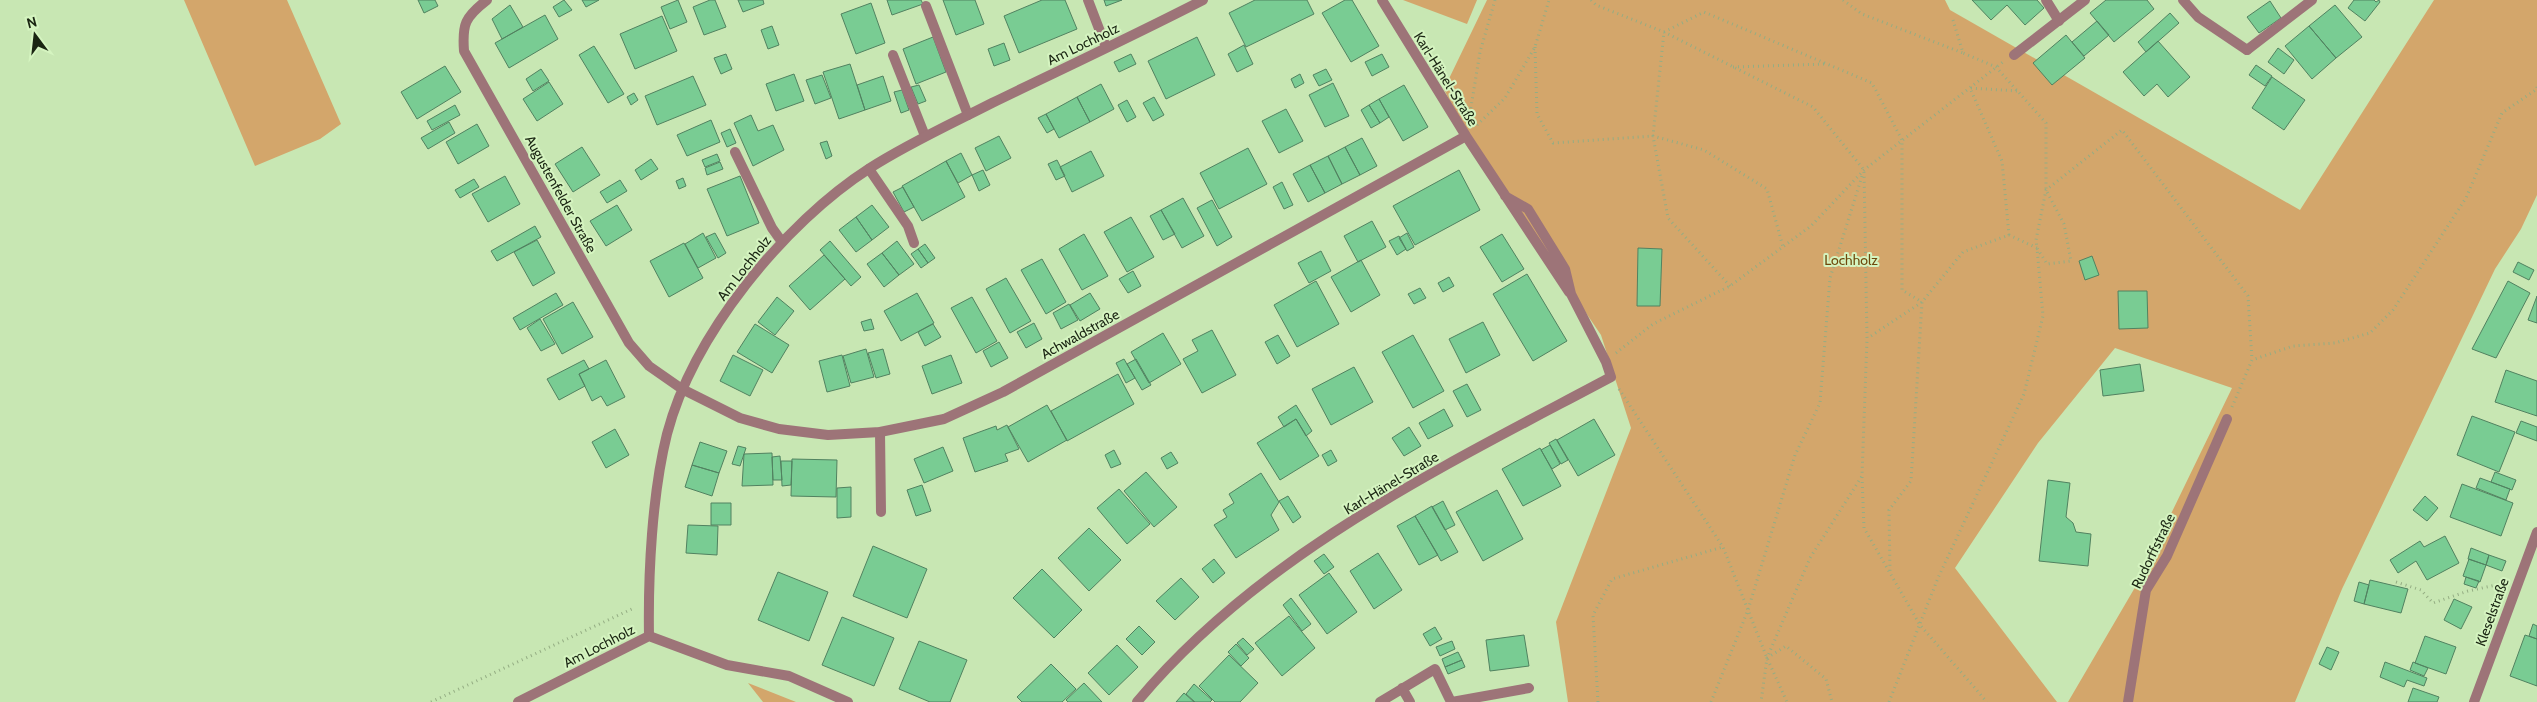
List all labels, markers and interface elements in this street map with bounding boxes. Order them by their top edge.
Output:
north arrow [10,10,60,60]
text: N [25,12,39,32]
street label: Am Lochholz [1044,19,1122,69]
street label: Karl-Hänel-Straße [1410,29,1482,129]
street label: Augustenfelder Straße [521,132,601,256]
street label: Am Lochholz [713,232,775,304]
park label: Lochholz [1824,251,1878,269]
street label: Achwaldstraße [1038,305,1122,363]
street label: Karl-Hänel-Straße [1340,448,1442,518]
street label: Rudorffstraße [2127,510,2179,592]
street label: Kleselstraße [2471,575,2513,649]
street label: Am Lochholz [560,620,638,672]

